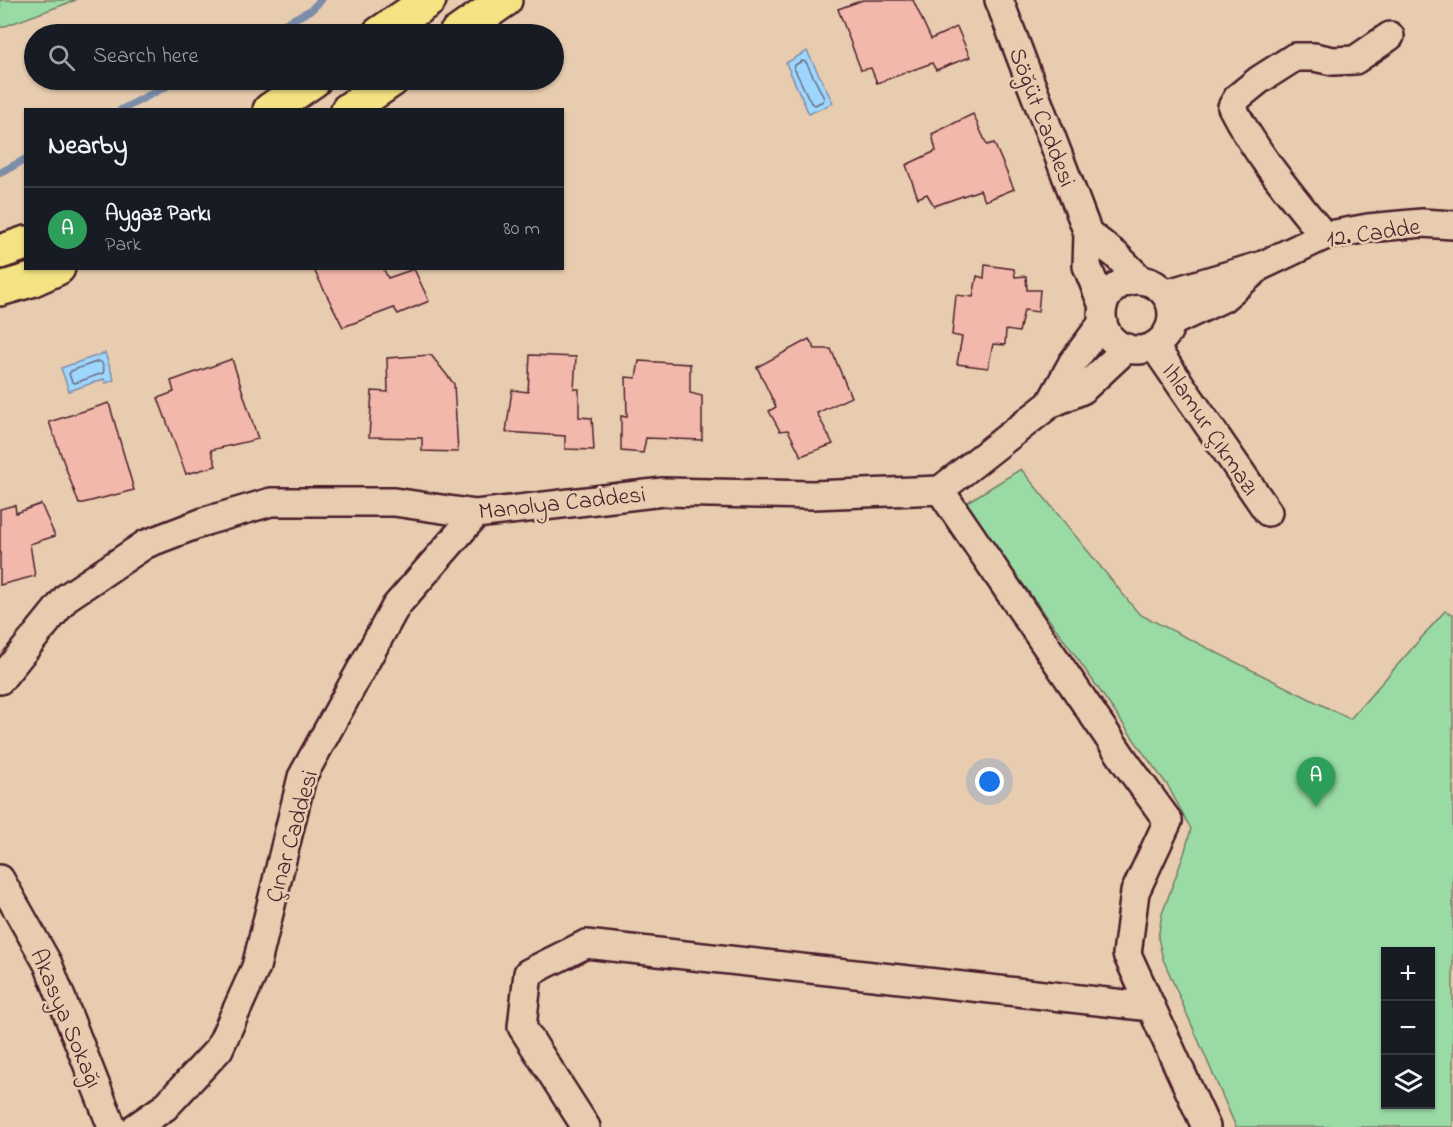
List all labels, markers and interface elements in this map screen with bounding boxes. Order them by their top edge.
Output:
search box [24,24,564,90]
icon: search [45,41,78,74]
text: Search here [93,41,198,73]
street label: Söğüt Caddesi [998,43,1083,193]
text: Nearby [48,128,127,166]
text: Aygaz Parkı [105,199,211,231]
street label: 12. Cadde [1324,211,1423,258]
text: A [61,215,74,244]
text: 80 m [503,215,540,244]
text: Park [105,231,141,260]
street label: Ihlamur Çıkmazı [1151,357,1266,504]
street label: Manolya Caddesi [477,478,648,532]
pin: A [1296,758,1336,807]
street label: Çınar Caddesi [258,766,329,907]
your location [975,767,1004,796]
street label: Akasya Sokağı [19,944,110,1095]
map controls [1381,947,1435,1109]
button: + [1381,947,1435,1001]
button: − [1381,1001,1435,1055]
button: layers [1381,1055,1435,1109]

